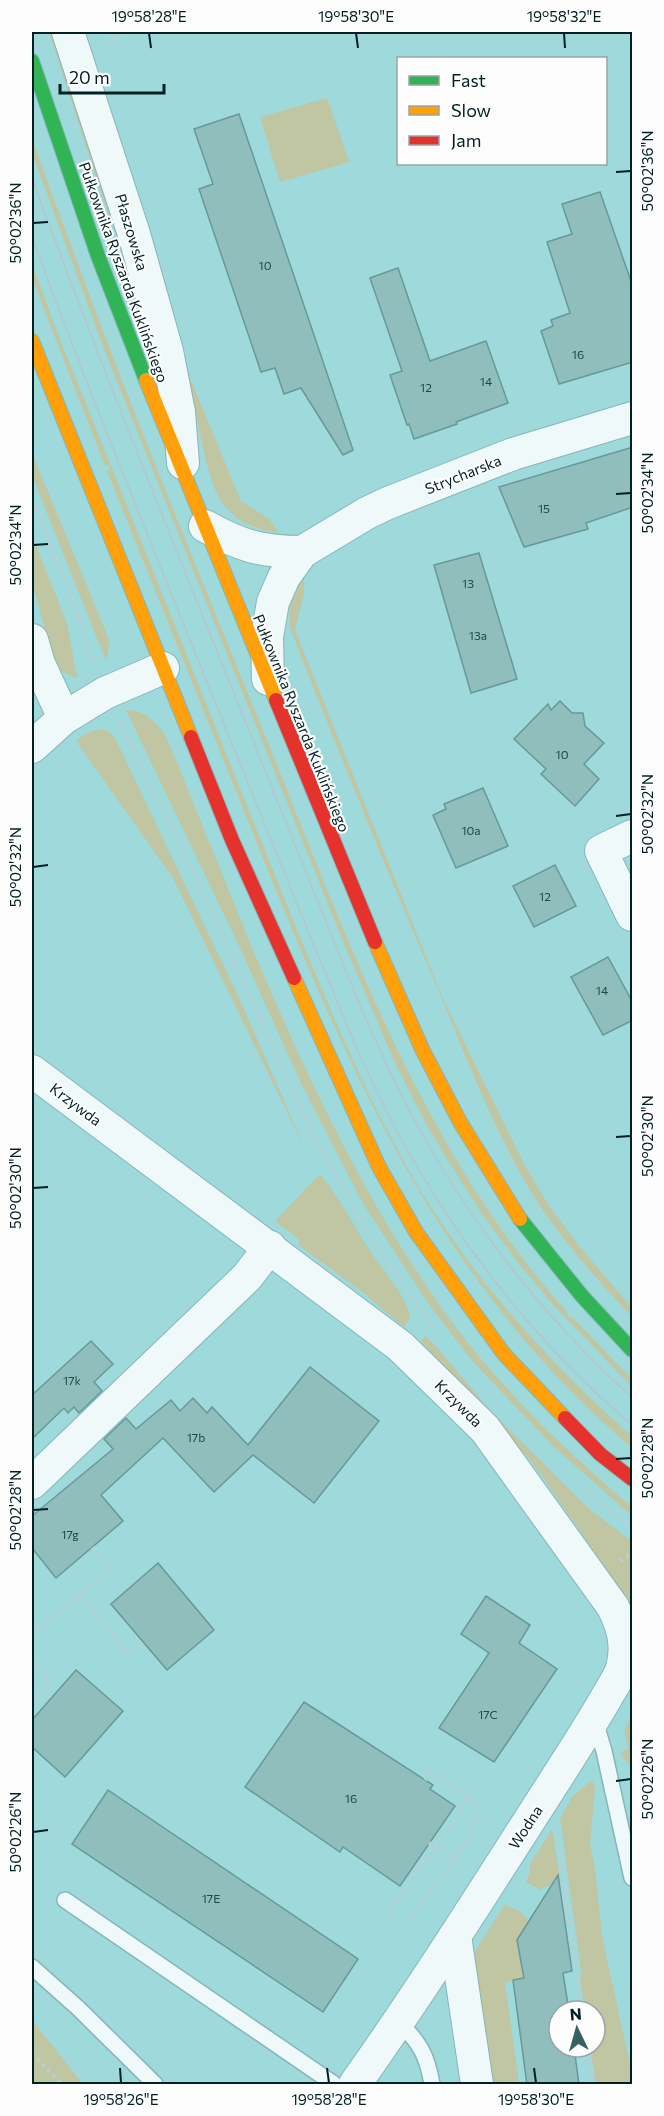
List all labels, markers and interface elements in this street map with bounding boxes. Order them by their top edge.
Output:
text: 19°58'28"E [111,7,187,25]
text: 19°58'30"E [318,7,394,25]
text: 19°58'32"E [527,7,601,25]
scale bar [60,57,164,95]
legend [397,57,607,165]
text: 20 m [69,66,110,88]
text: Fast [451,69,486,91]
text: Slow [451,99,491,121]
text: Jam [451,129,481,151]
text: 50°02'36"N [638,130,656,212]
street label: Pułkownika Ryszarda Kuklińskiego [76,159,172,385]
text: 50°02'36"N [6,182,24,264]
street label: Płaszowska [112,191,152,273]
house number: 10 [259,258,272,272]
house number: 16 [572,347,584,361]
house number: 14 [480,374,492,388]
house number: 12 [420,380,432,394]
street label: Strycharska [422,451,504,497]
text: 50°02'34"N [638,453,656,533]
house number: 15 [538,501,550,515]
text: 50°02'34"N [6,505,24,585]
house number: 13 [462,576,474,590]
street label: Pułkownika Ryszarda Kuklińskiego [250,611,354,835]
house number: 13a [469,628,487,642]
house number: 10 [556,747,569,761]
text: 50°02'32"N [638,774,656,854]
house number: 10a [461,823,481,837]
text: 50°02'32"N [6,827,24,907]
house number: 12 [539,889,551,903]
house number: 14 [596,983,608,997]
street label: Krzywda [47,1079,105,1129]
text: 50°02'30"N [638,1095,656,1177]
text: 50°02'30"N [6,1147,24,1229]
house number: 17k [63,1373,81,1387]
street label: Krzywda [432,1376,486,1430]
text: 50°02'28"N [638,1418,656,1498]
house number: 17b [187,1430,205,1444]
text: 50°02'28"N [6,1470,24,1550]
house number: 17g [61,1527,79,1541]
house number: 17C [478,1707,498,1721]
text: 50°02'26"N [638,1739,656,1819]
house number: 16 [345,1791,357,1805]
text: 50°02'26"N [6,1792,24,1872]
street label: Wodna [504,1802,546,1852]
house number: 17E [202,1891,220,1905]
north arrow [547,1999,607,2059]
text: N [569,2004,582,2024]
text: 19°58'26"E [83,2090,159,2108]
text: 19°58'28"E [291,2090,367,2108]
text: 19°58'30"E [498,2090,574,2108]

